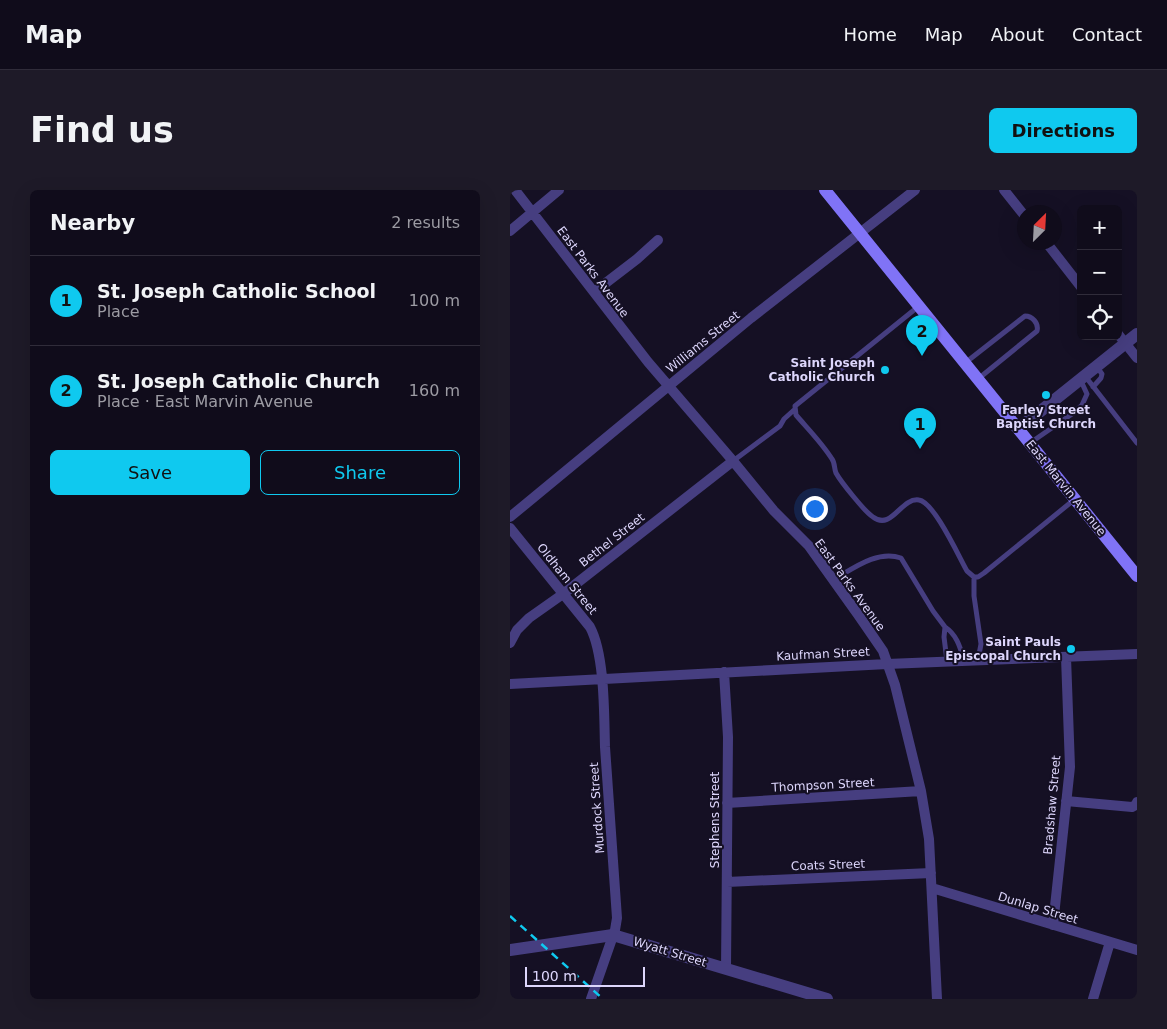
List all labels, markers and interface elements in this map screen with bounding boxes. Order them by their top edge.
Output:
text: Map [25,21,82,49]
text: Home [844,24,897,45]
text: Map [925,24,963,45]
text: About [991,24,1044,45]
text: Contact [1072,24,1142,45]
button: Directions [989,108,1137,153]
text: Find us [30,110,174,150]
north arrow [1017,205,1062,250]
map controls [1077,205,1122,340]
button: + [1077,205,1122,250]
text: Nearby [50,211,135,235]
text: 2 results [391,213,460,232]
street label: East Parks Avenue [554,224,632,320]
button: − [1077,250,1122,295]
text: St. Joseph Catholic School [97,280,376,302]
text: 1 [60,291,72,310]
text: 100 m [409,291,460,310]
button: locate [1077,295,1122,340]
text: Place [97,302,140,321]
street label: Williams Street [663,308,743,376]
pin: 2 [906,315,938,356]
place label: Saint Joseph Catholic Church [769,356,875,384]
marker: Saint Joseph Catholic Church [879,364,891,376]
text: St. Joseph Catholic Church [97,370,380,392]
text: 2 [60,381,72,400]
text: 160 m [409,381,460,400]
marker: Farley Street Baptist Church [1040,389,1052,401]
text: Place · East Marvin Avenue [97,392,313,411]
place label: Farley Street Baptist Church [996,403,1096,431]
pin: 1 [904,408,936,449]
street label: East Marvin Avenue [1023,437,1109,539]
button: Save [50,450,250,495]
button: Share [260,450,460,495]
your location [802,496,828,522]
street label: Bethel Street [577,510,648,570]
street label: East Parks Avenue [812,536,888,634]
street label: Oldham Street [534,541,600,618]
place label: Saint Pauls Episcopal Church [945,635,1061,663]
marker: Saint Pauls Episcopal Church [1065,643,1077,655]
street label: Kaufman Street [776,645,870,663]
street label: Bradshaw Street [1041,755,1063,855]
street label: Murdock Street [587,762,607,854]
street label: Stephens Street [708,771,722,868]
street label: Thompson Street [770,775,875,795]
street label: Coats Street [791,857,866,873]
street label: Dunlap Street [996,889,1080,927]
street label: Wyatt Street [632,934,709,970]
scale bar [525,964,645,987]
text: 100 m [532,968,577,984]

